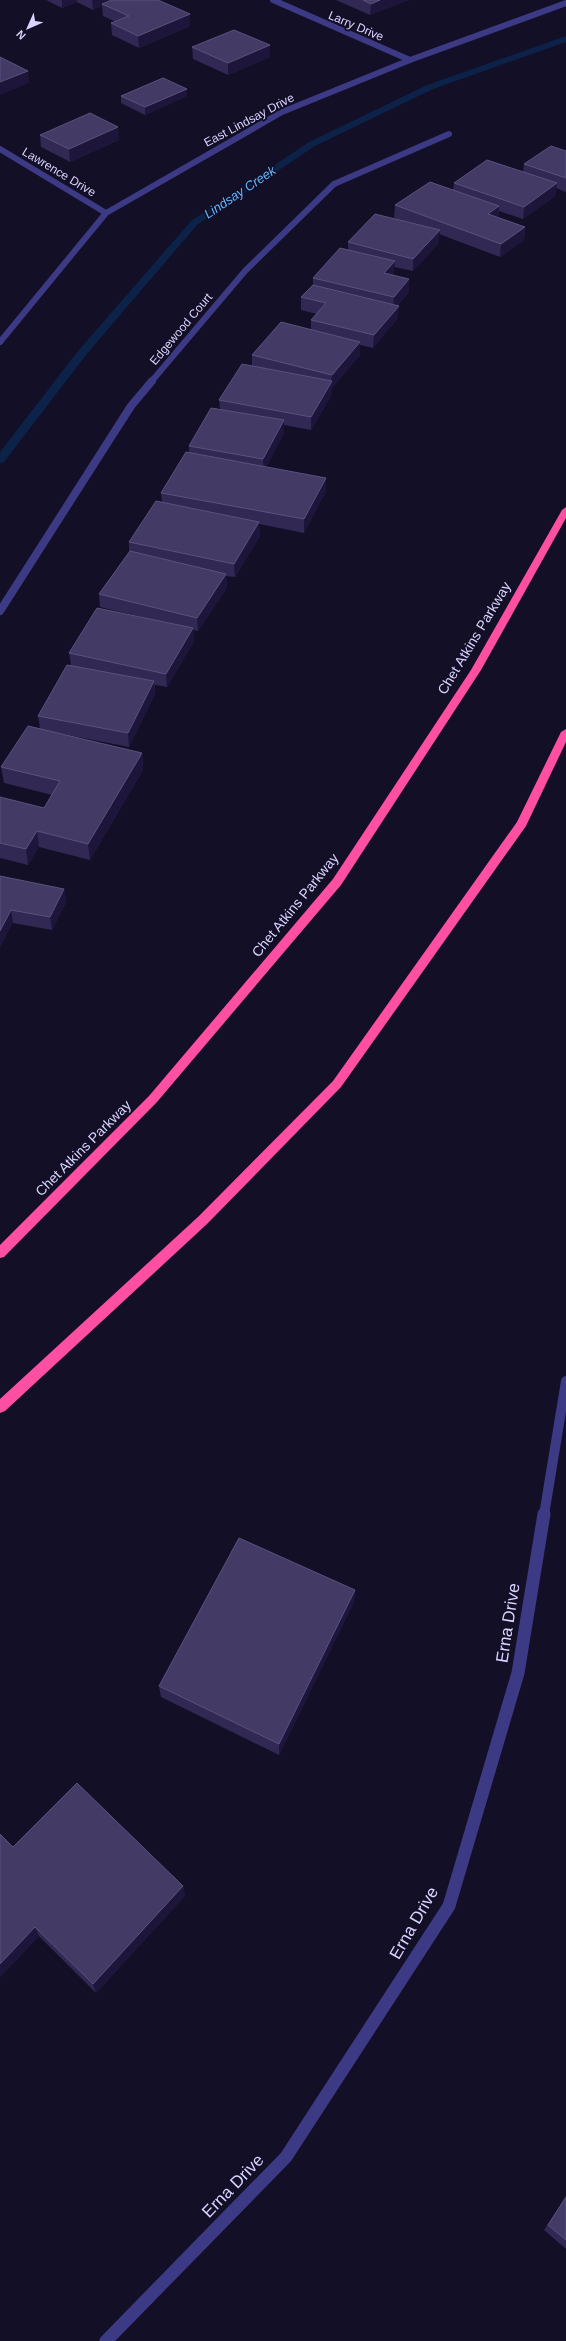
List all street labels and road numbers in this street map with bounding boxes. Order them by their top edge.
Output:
street label: Larry Drive [326,8,386,44]
street label: East Lindsay Drive [202,90,297,150]
street label: Lawrence Drive [20,145,99,200]
street label: Edgewood Court [147,290,216,368]
street label: Chet Atkins Parkway [434,579,514,697]
street label: Chet Atkins Parkway [248,850,342,960]
street label: Chet Atkins Parkway [32,1097,134,1199]
street label: Erna Drive [492,1582,524,1664]
street label: Erna Drive [386,1883,442,1963]
street label: Erna Drive [198,2151,268,2221]

